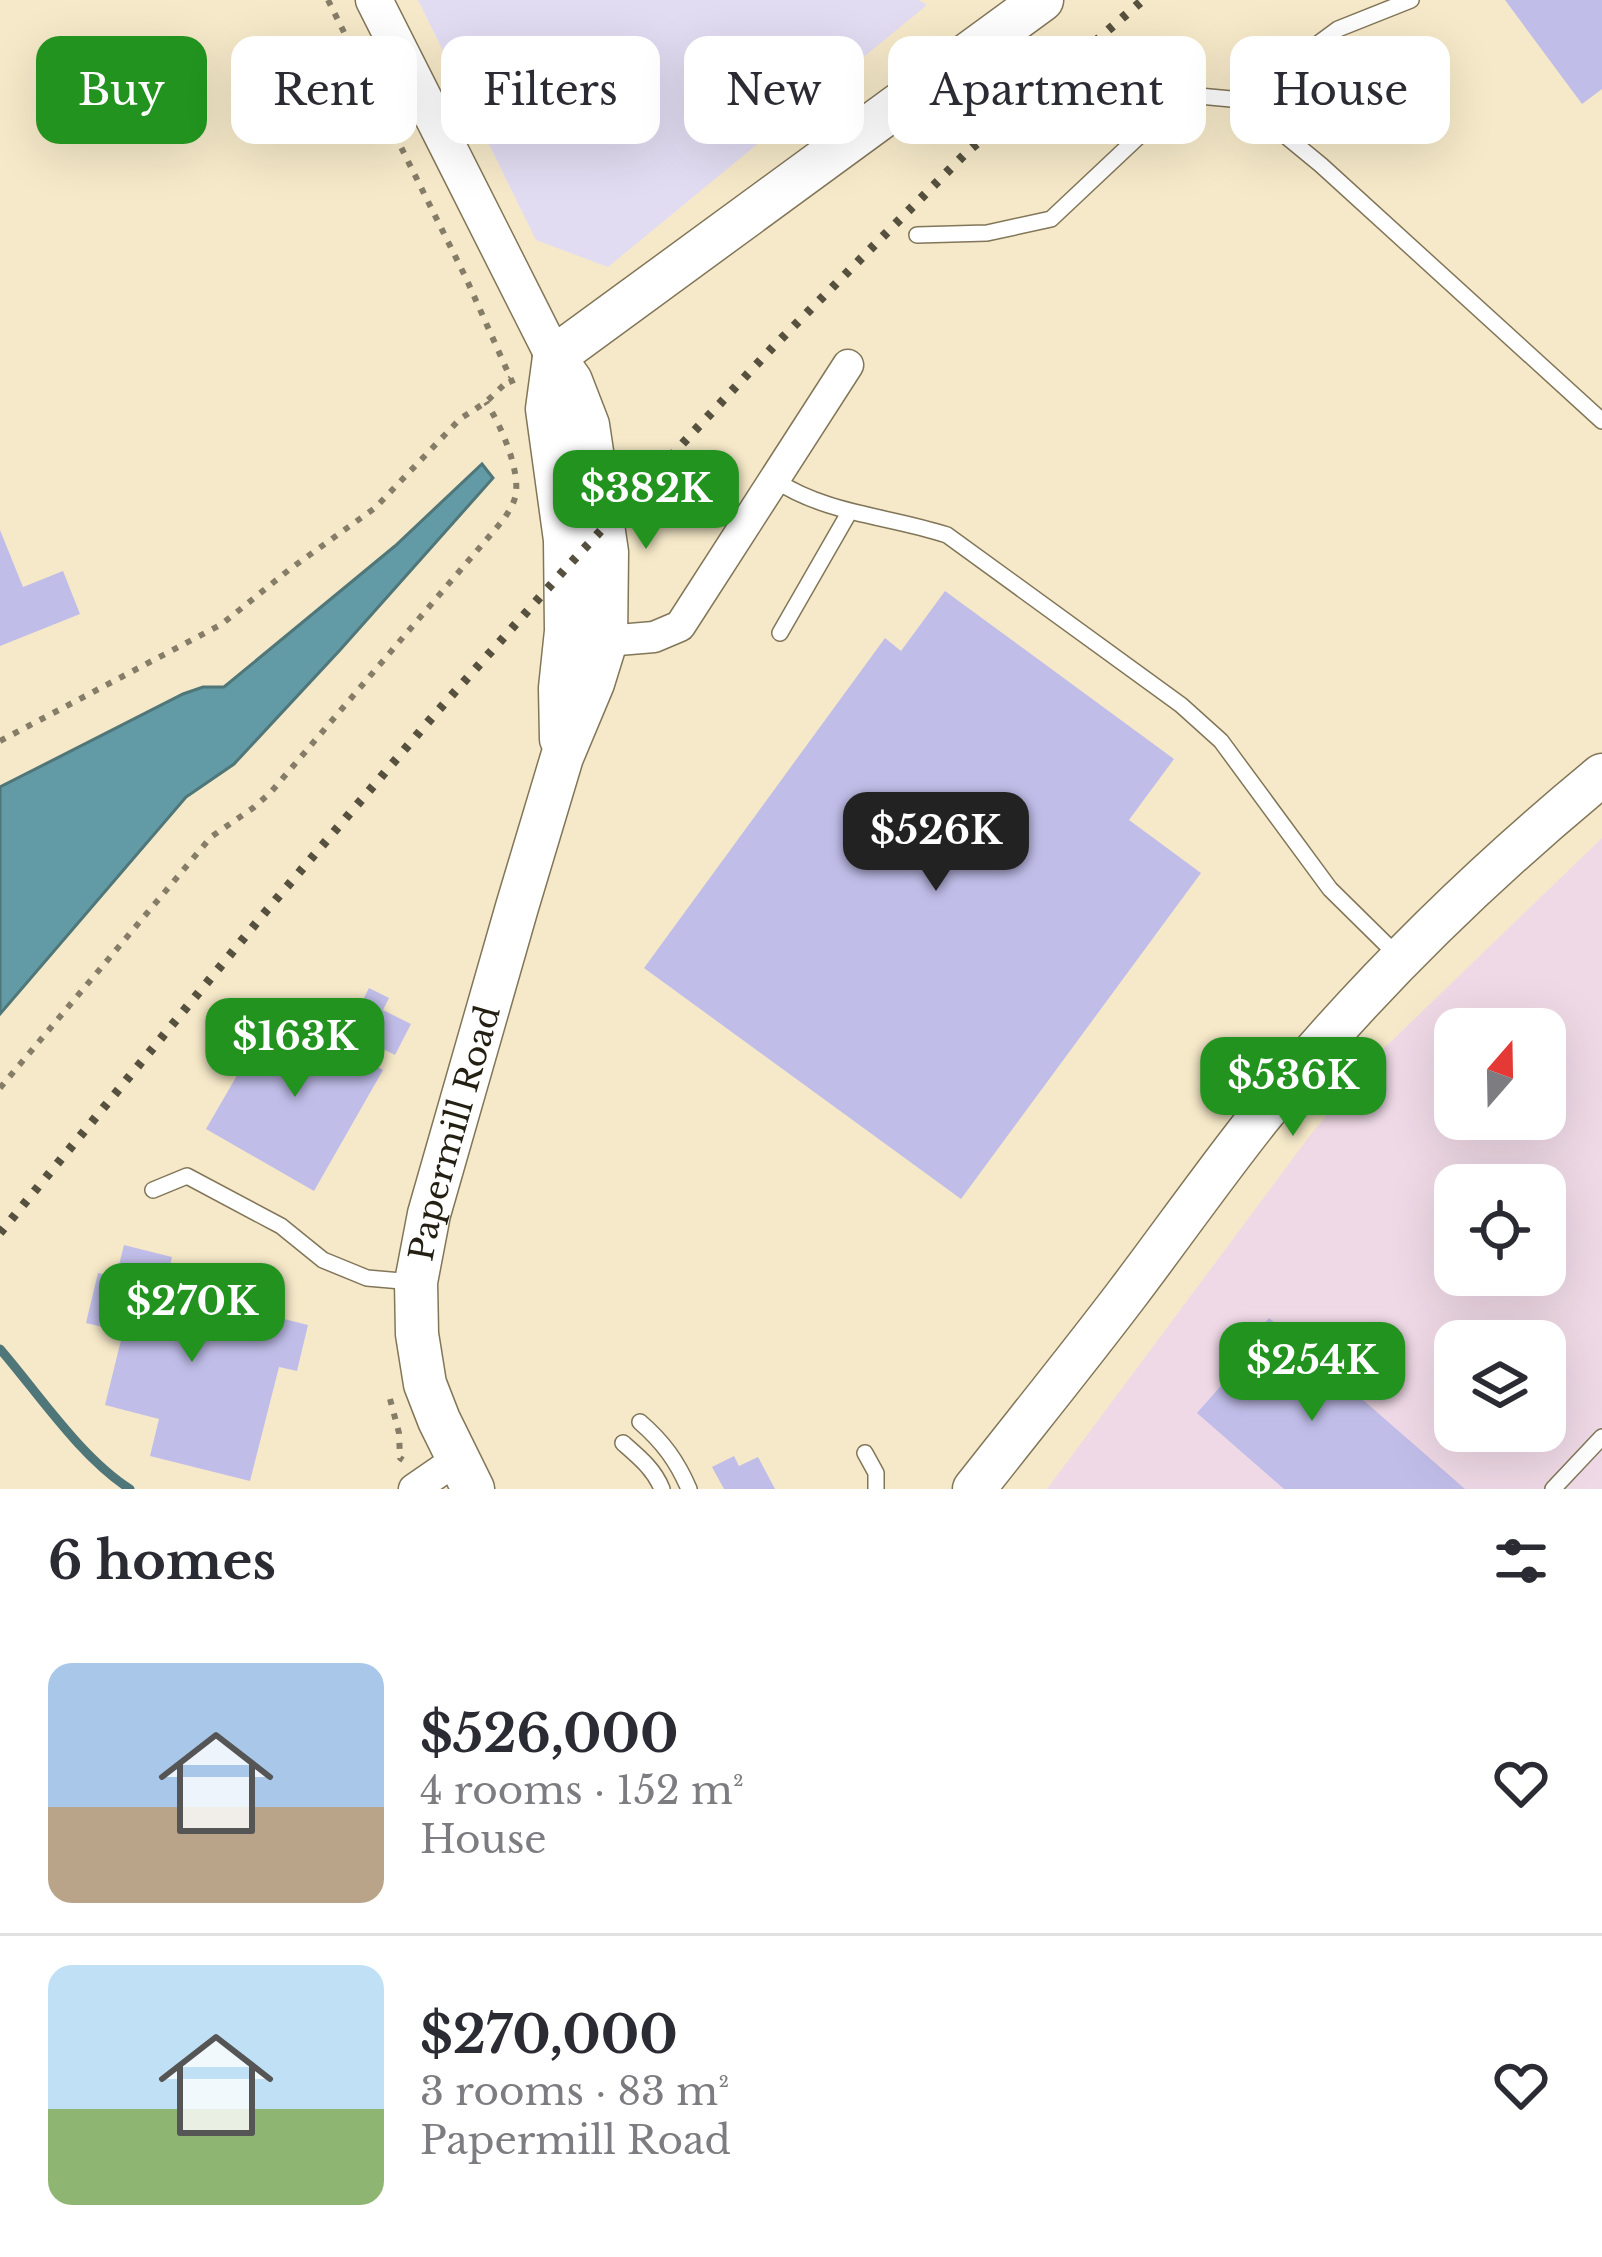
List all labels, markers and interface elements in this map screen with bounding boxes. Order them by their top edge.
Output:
chip: Buy [36,36,207,144]
chip: Rent [231,36,417,144]
chip: Filters [441,36,660,144]
chip: New [684,36,864,144]
chip: Apartment [888,36,1206,144]
chip: House [1230,36,1450,144]
pin: $382K [562,450,730,552]
text: $382K [580,464,712,513]
pin: $526K [852,792,1020,894]
text: $526K [870,806,1002,855]
pin: $163K [211,998,379,1100]
street label: Papermill Road [400,1001,508,1264]
north arrow [1434,1008,1566,1140]
map controls [1434,1008,1566,1452]
text: $163K [232,1012,358,1061]
pin: $536K [1209,1037,1377,1139]
text: $536K [1227,1051,1359,1100]
button: locate [1434,1164,1566,1296]
pin: $270K [108,1263,276,1365]
text: $270K [126,1277,258,1326]
button: layers [1434,1320,1566,1452]
pin: $254K [1228,1322,1396,1424]
text: $254K [1246,1336,1378,1385]
icon: filters [1488,1528,1554,1594]
text: 6 homes [48,1530,276,1593]
text: $526,000 [420,1703,679,1766]
icon: home [144,1711,288,1855]
icon: heart [1488,1750,1554,1816]
text: 4 rooms · 152 m² [420,1766,744,1815]
text: House [420,1815,547,1864]
text: $270,000 [420,2004,678,2067]
icon: home [144,2013,288,2157]
icon: heart [1488,2052,1554,2118]
text: 3 rooms · 83 m² [420,2067,729,2116]
text: Papermill Road [420,2116,731,2165]

